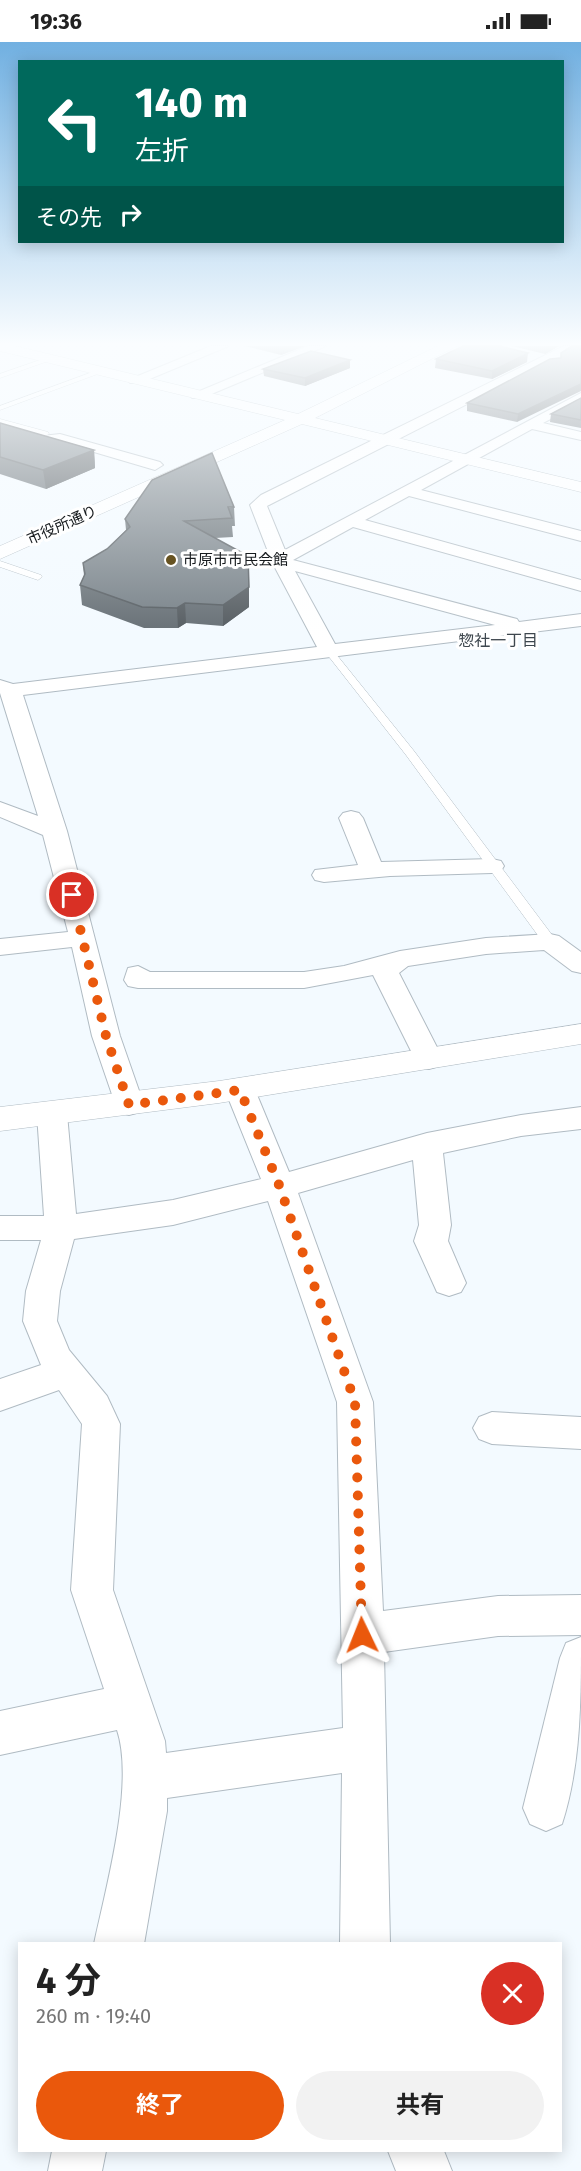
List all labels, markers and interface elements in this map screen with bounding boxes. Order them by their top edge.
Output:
text: 19:36 [30,8,82,35]
text: 140 m [135,78,248,128]
icon: left [36,84,114,162]
text: 左折 [135,135,189,167]
icon: right [114,198,147,231]
text: その先 [36,204,102,231]
street label: 市役所通り [24,502,100,548]
place label: 市原市市民会館 [183,551,288,569]
marker: 市原市市民会館 [164,553,178,567]
district label: 惣社一丁目 [458,631,538,650]
pin [46,869,97,920]
icon: arrive [55,878,88,911]
position arrow [330,1603,394,1667]
text: 4 分 [36,1959,101,2003]
button: close [481,1962,544,2025]
text: 260 m · 19:40 [36,2004,151,2028]
button: 終了 [36,2071,284,2140]
button: 共有 [296,2071,544,2140]

